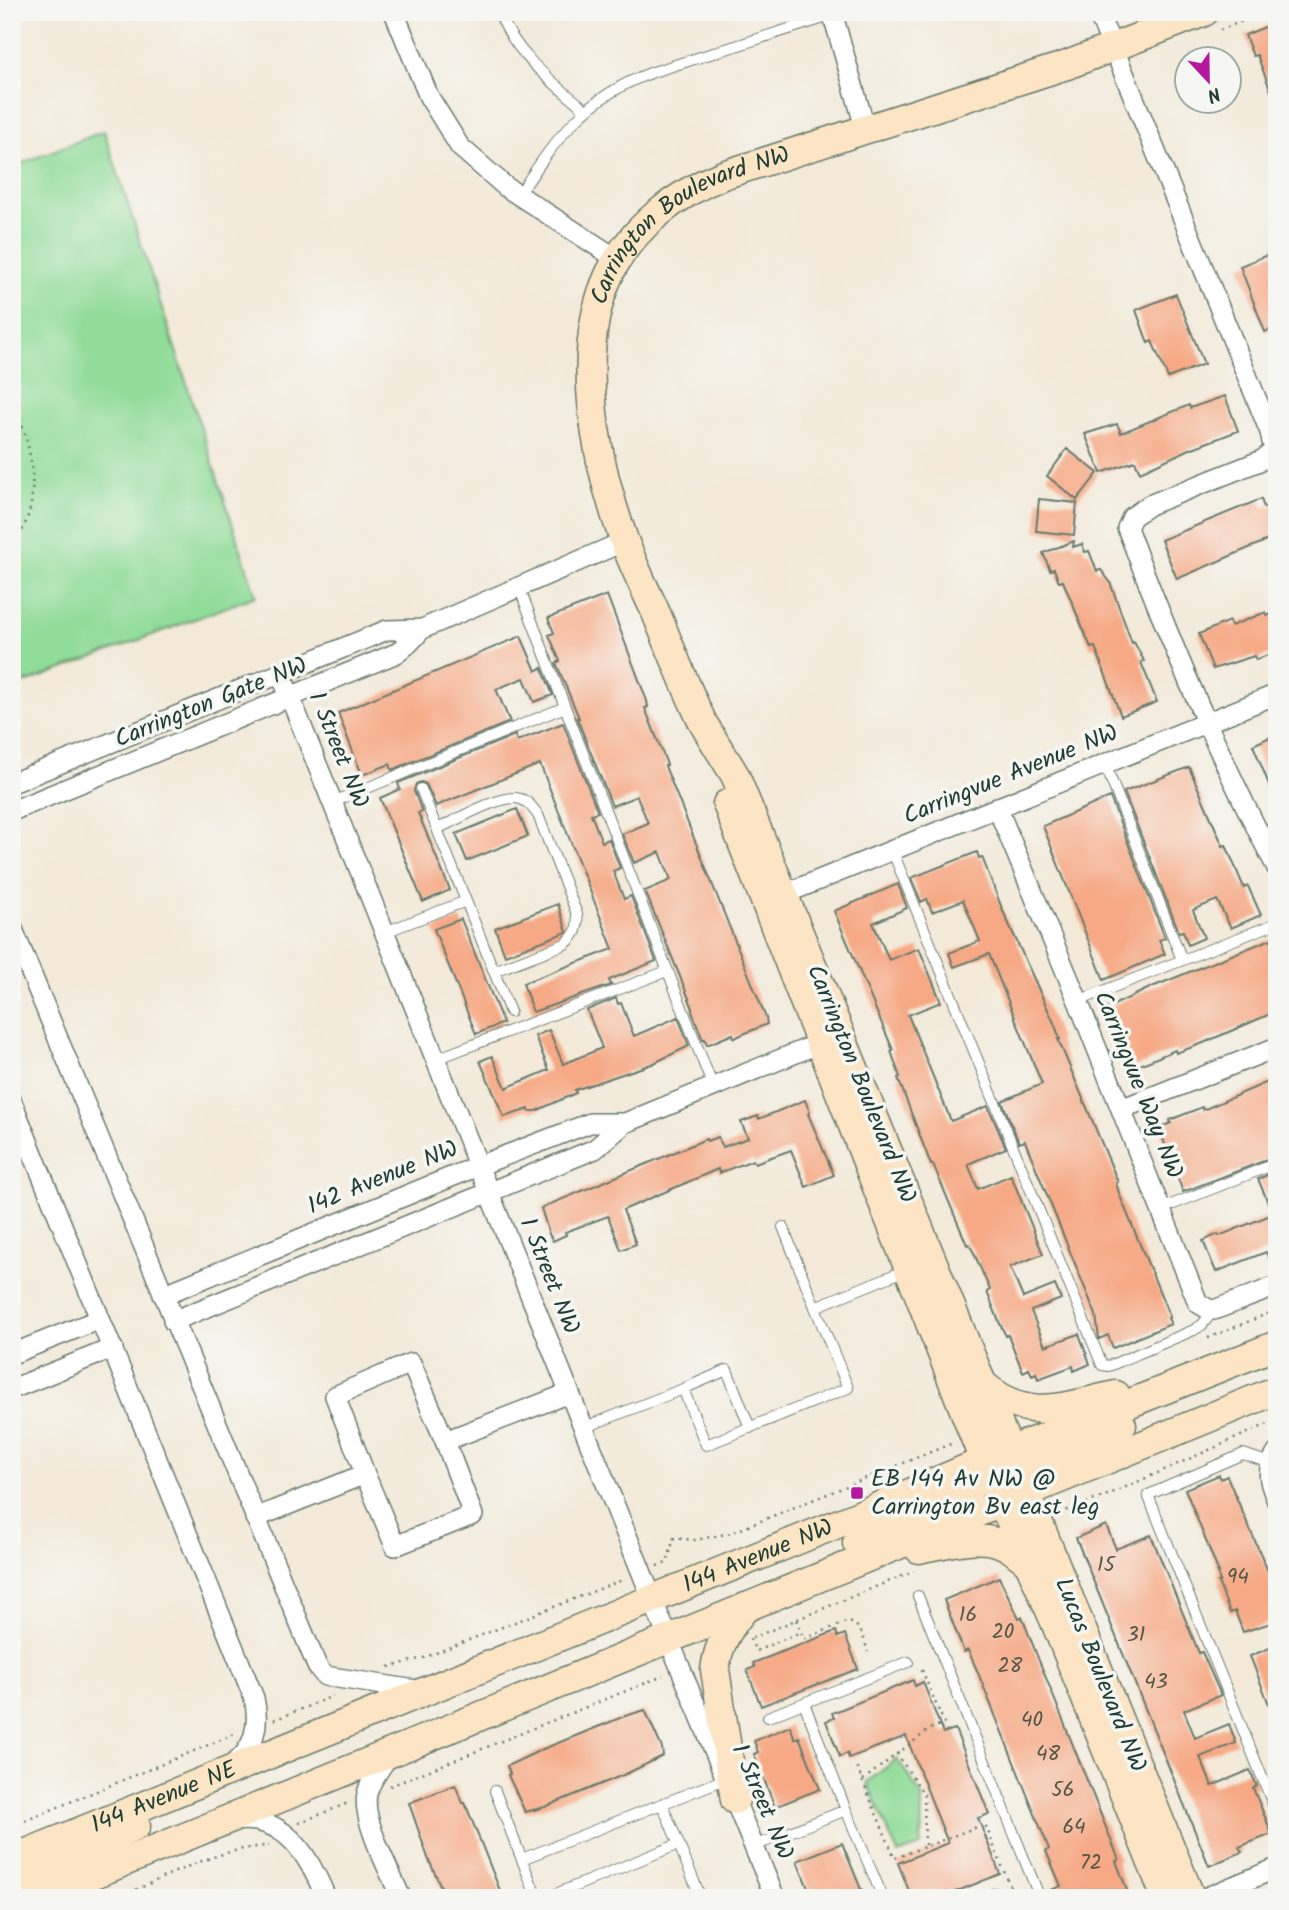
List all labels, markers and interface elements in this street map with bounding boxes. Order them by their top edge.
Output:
north arrow [1174,46,1244,116]
text: N [1202,78,1225,110]
street label: Carrington Boulevard NW [580,135,795,309]
street label: Carrington Gate NW [109,647,313,759]
street label: 1 Street NW [297,686,379,814]
street label: Carringvue Avenue NW [898,714,1124,836]
street label: Carrington Boulevard NW [795,959,927,1209]
street label: Carringvue Way NW [1083,985,1193,1185]
street label: 142 Avenue NW [302,1130,464,1226]
street label: 1 Street NW [508,1212,590,1340]
place label: EB 144 Av NW @ Carrington Bv east leg [871,1460,1099,1527]
marker: EB 144 Av NW @ Carrington Bv east leg [849,1485,865,1501]
street label: 144 Avenue NW [677,1508,839,1604]
house number: 15 [1097,1549,1117,1582]
house number: 94 [1227,1561,1249,1594]
street label: Lucas Boulevard NW [1043,1572,1157,1778]
house number: 16 [959,1599,977,1632]
house number: 20 [992,1616,1014,1649]
house number: 31 [1127,1619,1145,1652]
house number: 28 [998,1650,1023,1683]
house number: 43 [1144,1666,1168,1699]
house number: 40 [1021,1704,1043,1737]
street label: 1 Street NW [720,1738,804,1866]
house number: 48 [1036,1738,1060,1771]
street label: 144 Avenue NE [85,1750,244,1844]
house number: 56 [1052,1774,1074,1807]
house number: 64 [1062,1811,1086,1844]
house number: 72 [1080,1847,1102,1880]

